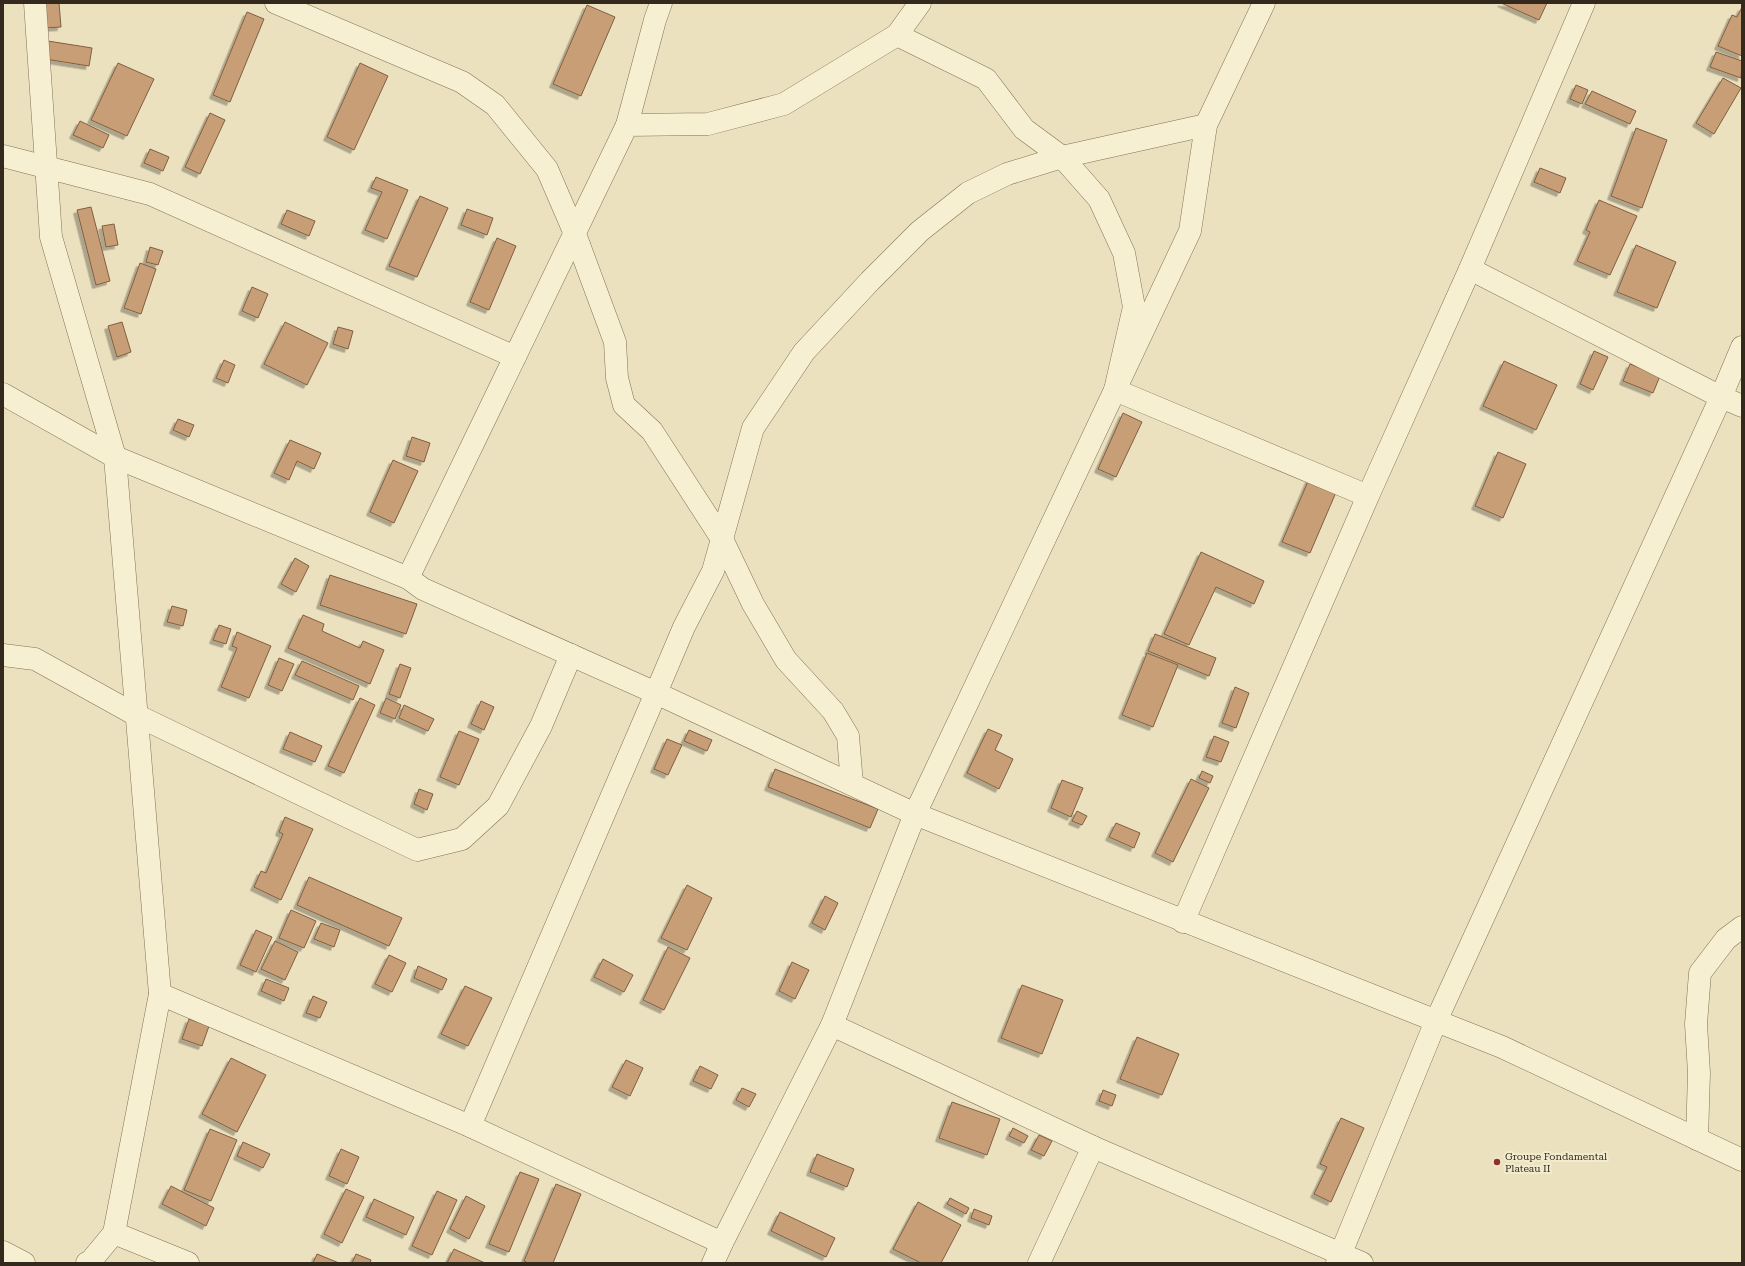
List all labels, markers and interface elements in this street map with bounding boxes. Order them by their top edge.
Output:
place label: Groupe Fondamental Plateau II [1505,1151,1607,1174]
marker: Groupe Fondamental Plateau II [1492,1157,1502,1167]

